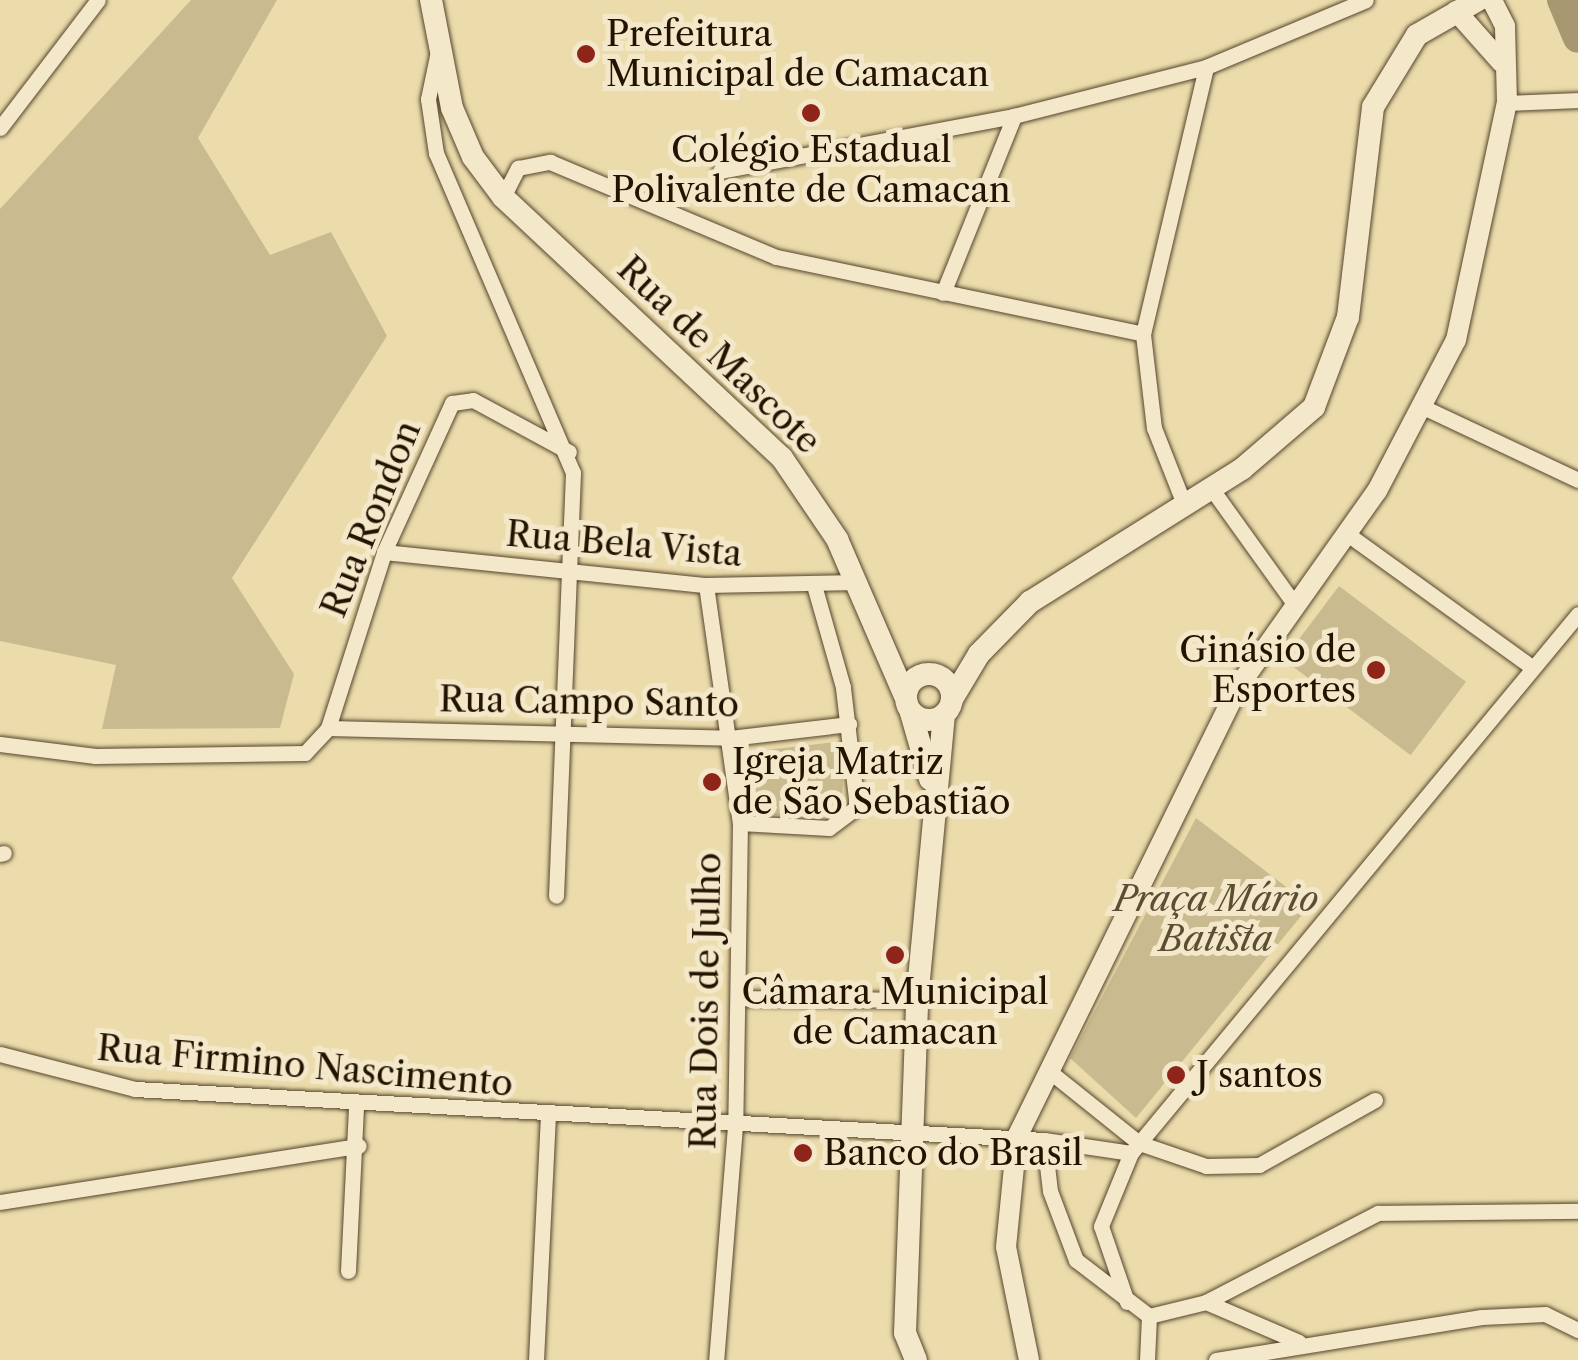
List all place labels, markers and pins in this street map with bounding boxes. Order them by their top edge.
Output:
place label: Prefeitura Municipal de Camacan [606,13,989,95]
marker: Prefeitura Municipal de Camacan [575,43,597,65]
marker: Colégio Estadual Polivalente de Camacan [800,102,822,124]
place label: Colégio Estadual Polivalente de Camacan [611,129,1011,211]
place label: Ginásio de Esportes [1179,629,1356,711]
marker: Ginásio de Esportes [1365,659,1387,681]
place label: Igreja Matriz de São Sebastião [732,741,1010,823]
marker: Igreja Matriz de São Sebastião [701,771,723,793]
marker: Câmara Municipal de Camacan [884,944,906,966]
place label: Câmara Municipal de Camacan [741,971,1049,1053]
place label: J santos [1196,1054,1323,1096]
marker: J santos [1165,1064,1187,1086]
place label: Banco do Brasil [823,1132,1083,1174]
marker: Banco do Brasil [792,1142,814,1164]

